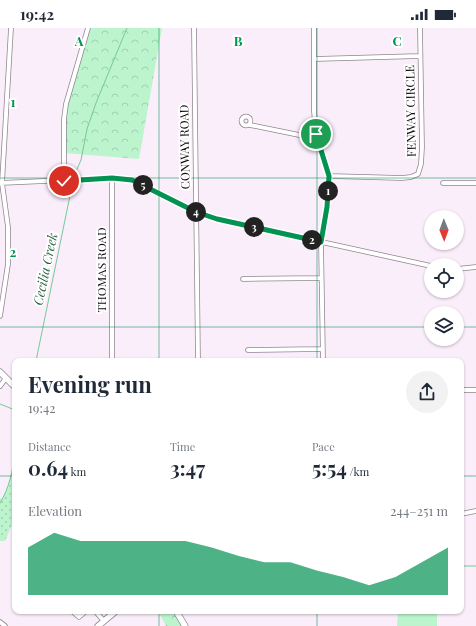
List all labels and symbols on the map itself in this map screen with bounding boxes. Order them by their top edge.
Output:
text: A [74,32,84,49]
text: B [234,32,243,49]
text: C [392,32,402,49]
street label: FENWAY CIRCLE [401,65,419,157]
text: 1 [11,93,16,110]
street label: CONWAY ROAD [175,104,193,190]
pin [299,117,333,151]
pin [47,164,81,198]
pin: 5 [133,175,153,195]
pin: 1 [318,181,338,201]
pin: 4 [186,202,206,222]
north arrow [424,210,464,250]
pin: 3 [244,217,264,237]
street label: THOMAS ROAD [93,227,109,313]
pin: 2 [302,230,322,250]
water label: Cecilia Creek [29,231,61,307]
text: 2 [10,243,17,260]

